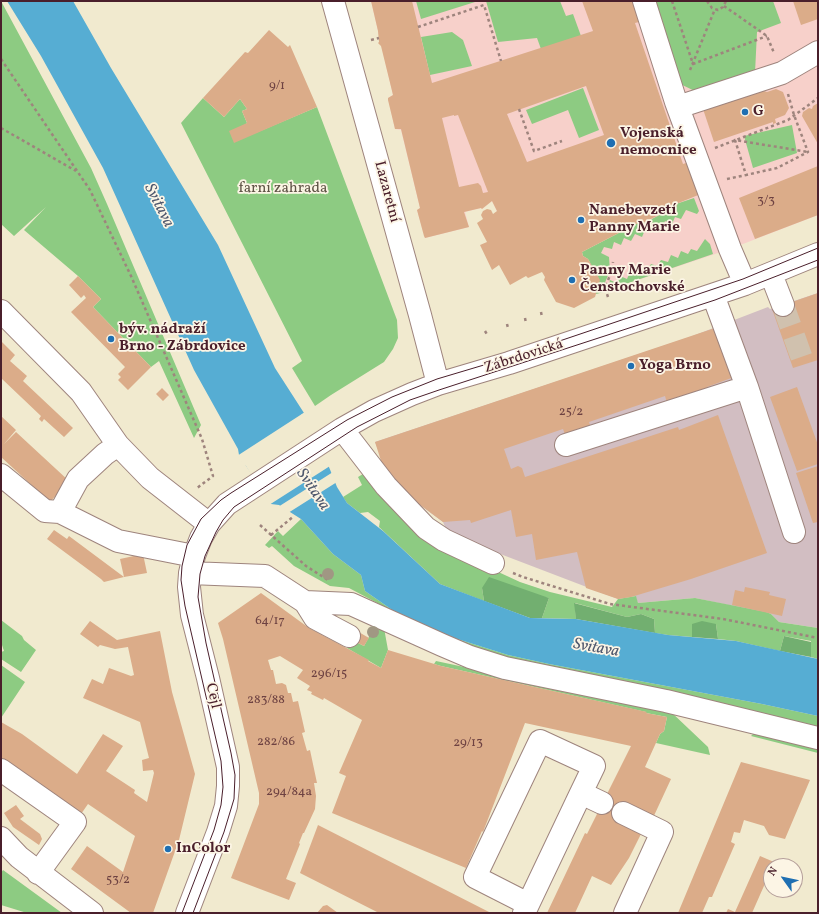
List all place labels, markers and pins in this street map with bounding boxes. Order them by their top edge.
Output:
place label: G [753,103,764,121]
marker: G [740,107,750,117]
place label: Vojenská nemocnice [620,125,697,160]
marker: Vojenská nemocnice [605,137,617,149]
place label: Nanebevzetí Panny Marie [589,202,680,237]
marker: Nanebevzetí Panny Marie [576,215,586,225]
place label: Panny Marie Čenstochovské [580,262,685,297]
marker: Panny Marie Čenstochovské [567,275,577,285]
place label: býv. nádraží Brno - Zábrdovice [119,321,246,356]
marker: býv. nádraží Brno - Zábrdovice [106,334,116,344]
place label: Yoga Brno [639,357,711,375]
marker: Yoga Brno [626,361,636,371]
place label: InColor [176,840,230,858]
marker: InColor [163,844,173,854]

